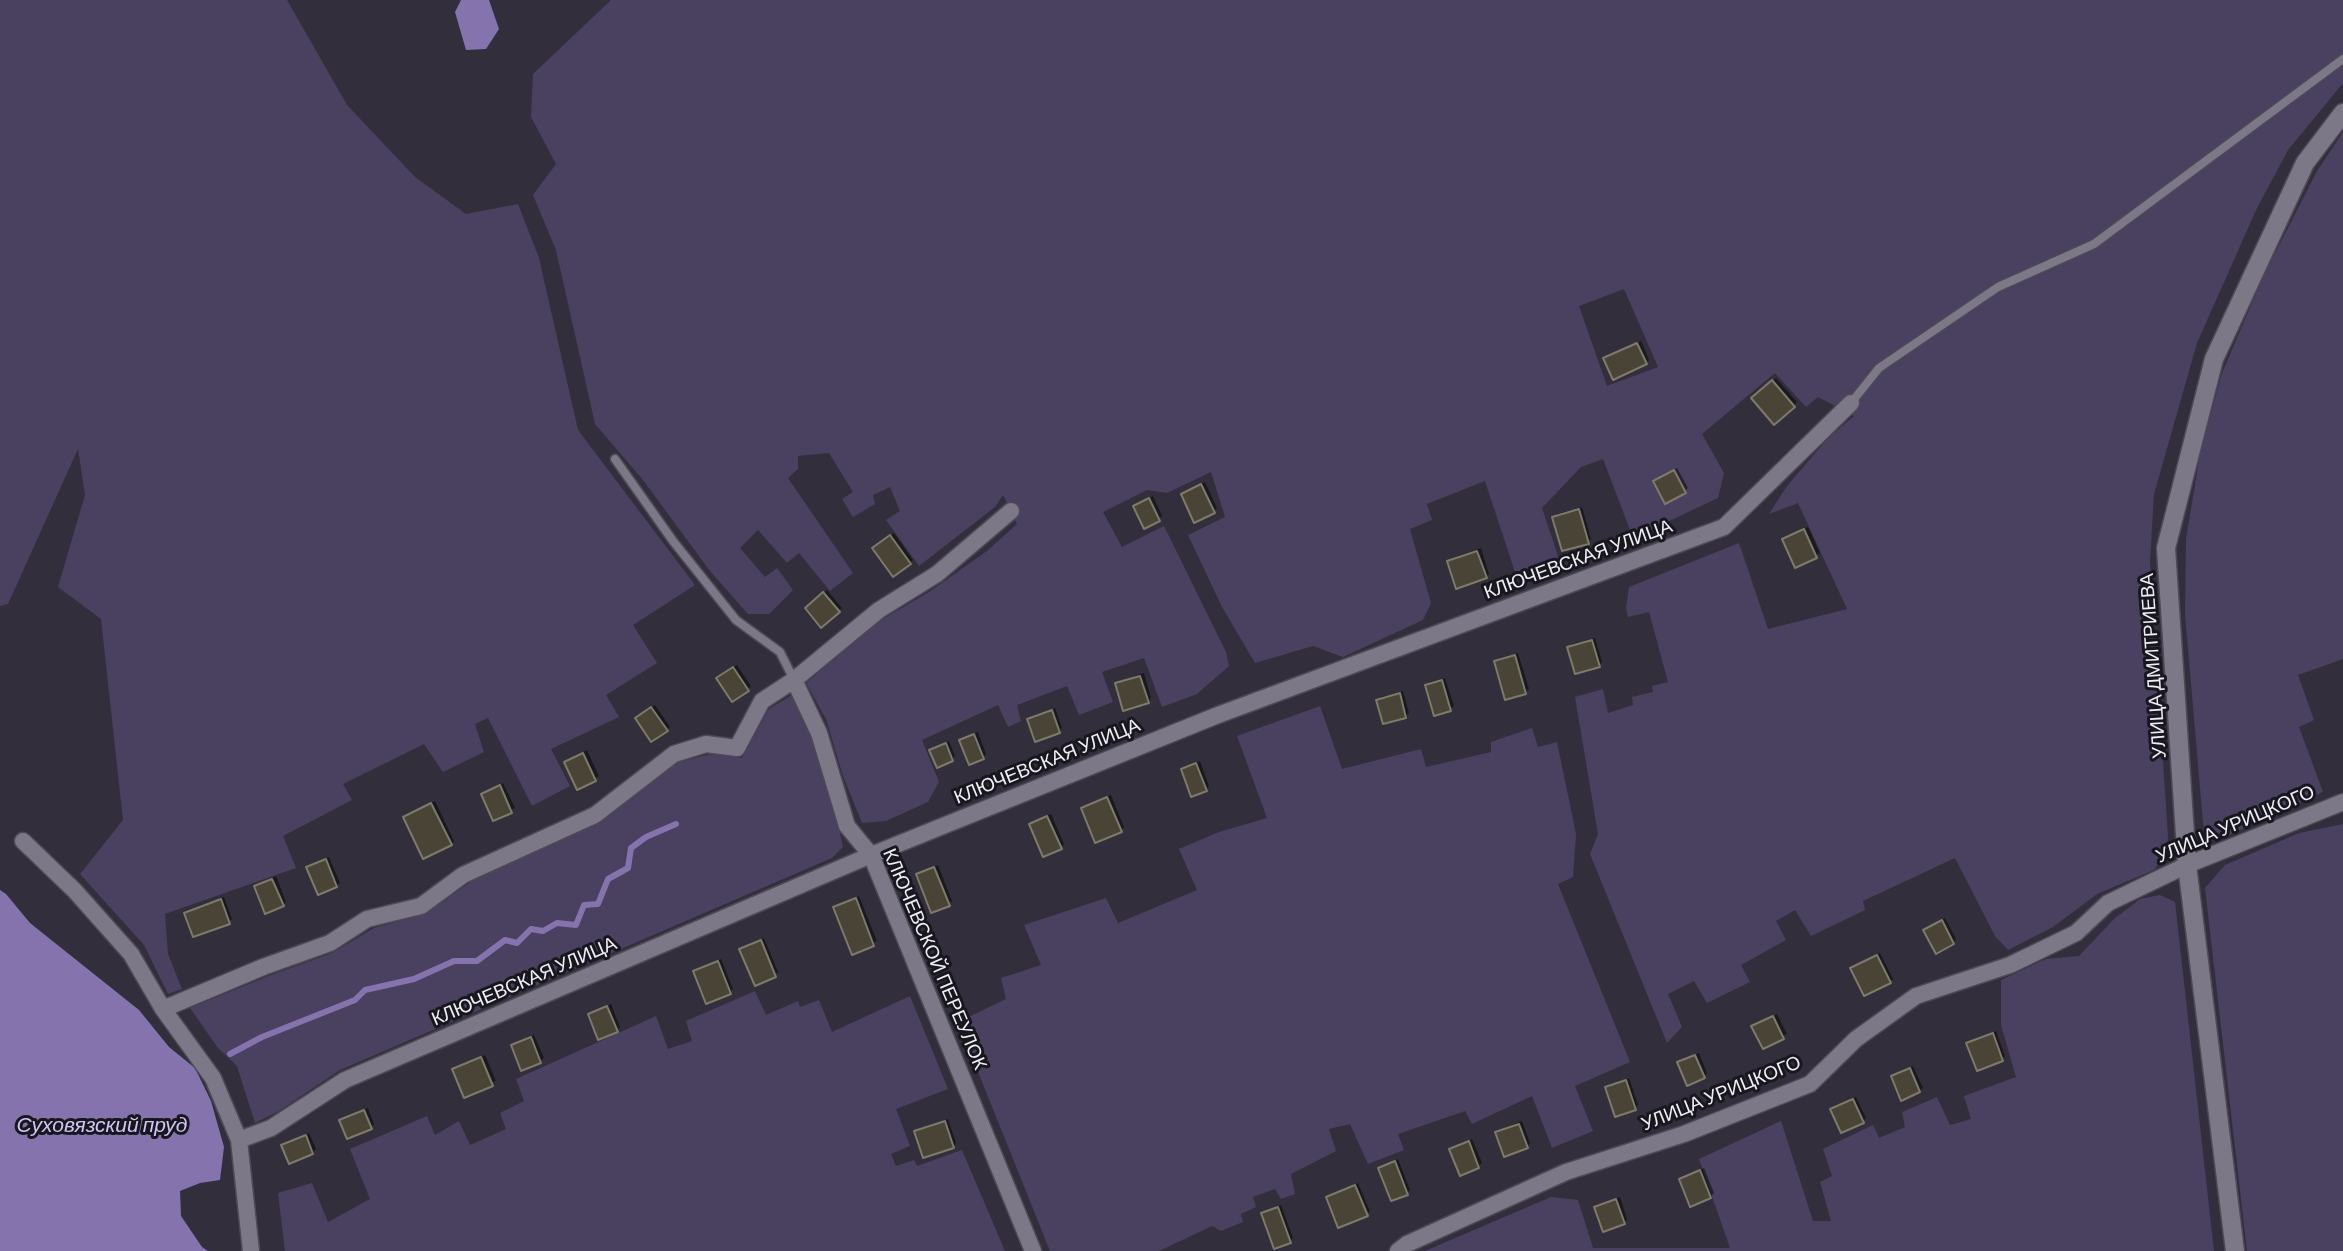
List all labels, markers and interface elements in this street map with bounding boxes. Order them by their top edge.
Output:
street label: КЛЮЧЕВСКАЯ УЛИЦА [1481,514,1675,604]
street label: УЛИЦА ДМИТРИЕВА [2135,573,2171,759]
street label: КЛЮЧЕВСКАЯ УЛИЦА [951,713,1143,809]
street label: УЛИЦА УРИЦКОГО [2152,780,2318,868]
street label: КЛЮЧЕВСКОЙ ПЕРЕУЛОК [878,845,992,1073]
street label: КЛЮЧЕВСКАЯ УЛИЦА [428,932,620,1030]
street label: УЛИЦА УРИЦКОГО [1638,1051,1804,1135]
water label: Суховязский пруд [17,1112,187,1138]

